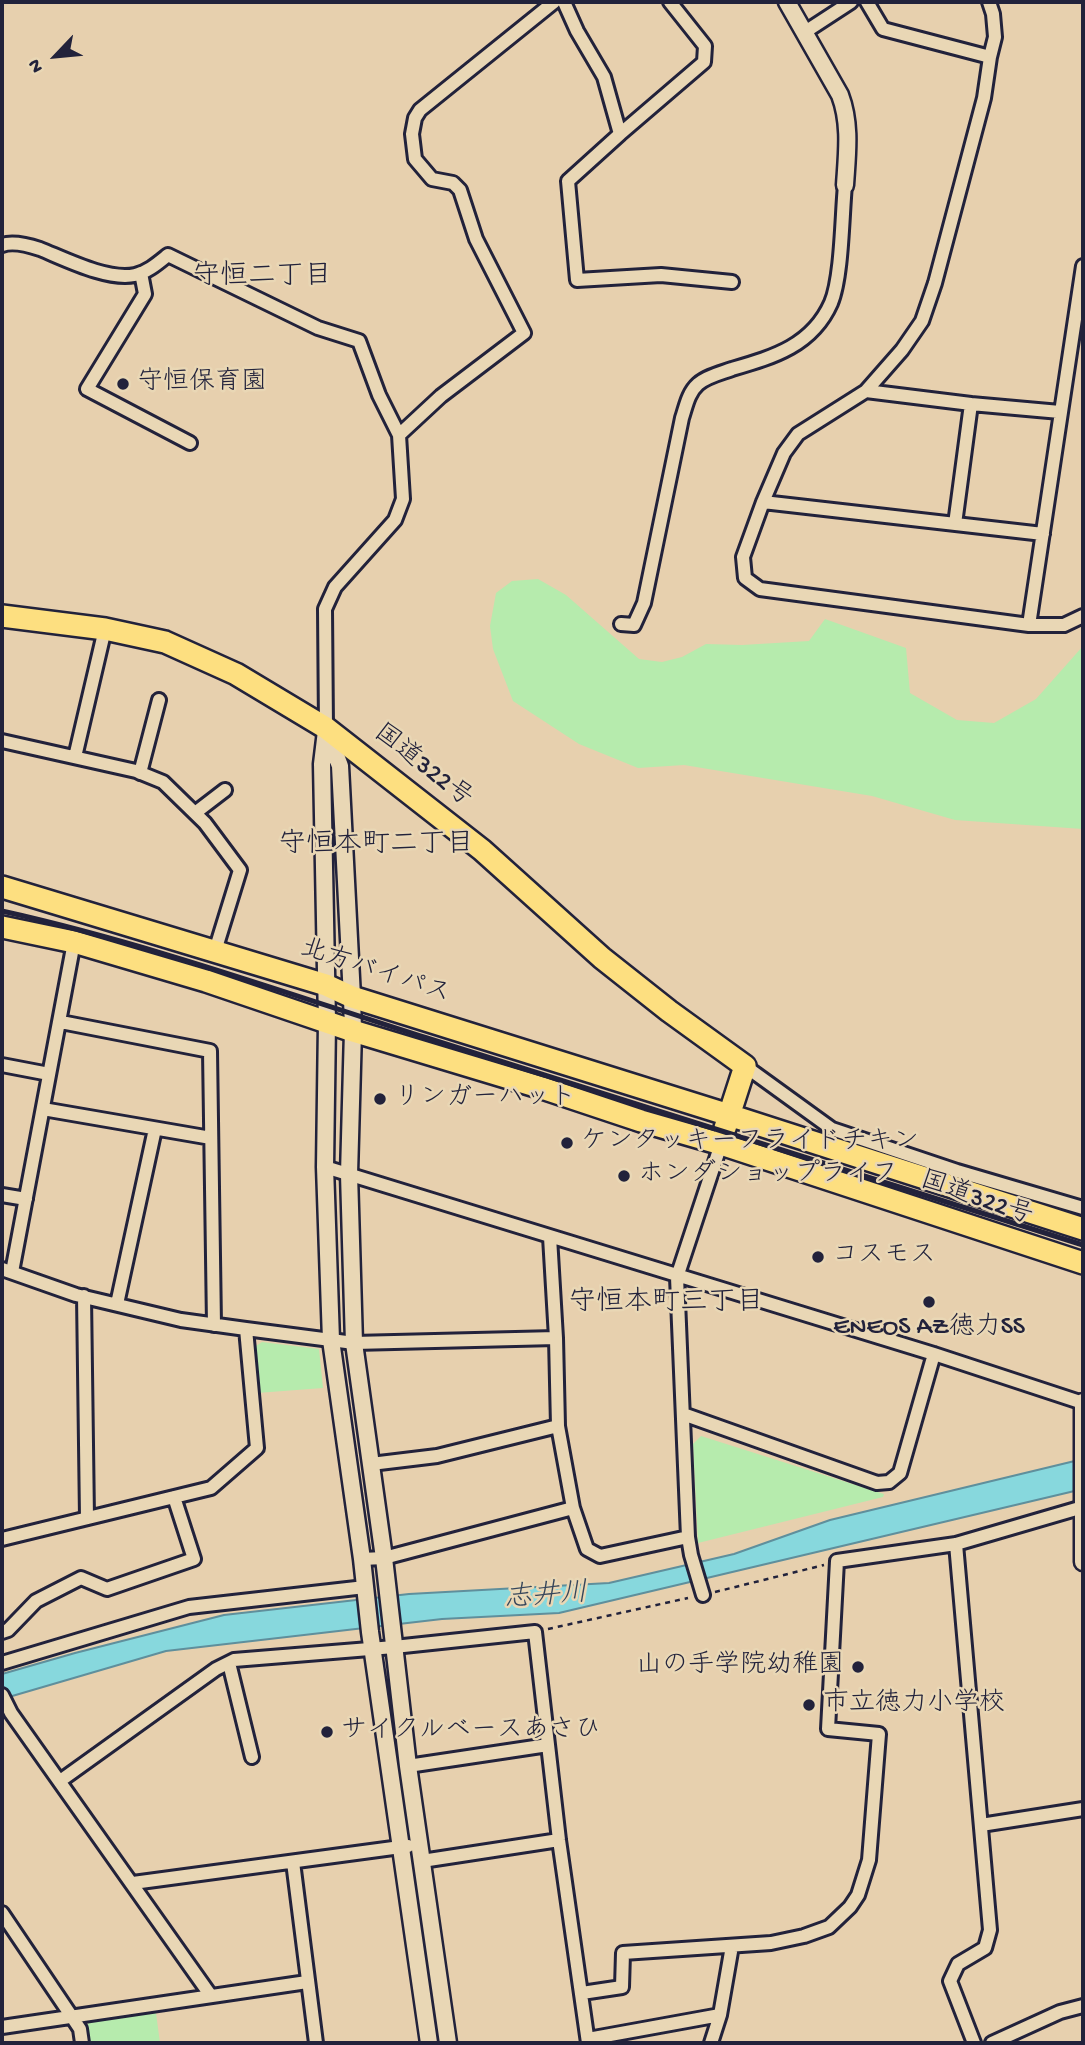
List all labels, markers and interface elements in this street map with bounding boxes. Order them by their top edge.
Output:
north arrow [21,21,91,91]
text: N [24,55,50,76]
district label: 守恒二丁目 [192,262,332,296]
place label: 守恒保育園 [137,368,267,400]
marker: 守恒保育園 [115,376,131,392]
street label: 国道322号 [366,719,478,815]
district label: 守恒本町二丁目 [278,830,474,864]
street label: 北方バイパス [296,934,454,1012]
place label: リンガーハット [394,1083,576,1115]
marker: リンガーハット [372,1091,388,1107]
place label: ケンタッキーフライドチキン [581,1127,919,1159]
marker: ケンタッキーフライドチキン [559,1135,575,1151]
place label: ホンダショップライフ [638,1160,898,1192]
street label: 国道322号 [916,1166,1036,1234]
marker: ホンダショップライフ [616,1168,632,1184]
place label: コスモス [832,1241,936,1273]
marker: コスモス [810,1249,826,1265]
district label: 守恒本町三丁目 [568,1288,764,1322]
marker: ENEOS AZ徳力SS [921,1294,937,1310]
place label: ENEOS AZ徳力SS [833,1313,1025,1345]
water label: 志井川 [503,1578,589,1618]
place label: 山の手学院幼稚園 [636,1651,844,1683]
marker: 山の手学院幼稚園 [850,1659,866,1675]
place label: 市立徳力小学校 [823,1689,1005,1721]
marker: 市立徳力小学校 [801,1697,817,1713]
place label: サイクルベースあさひ [341,1716,601,1748]
marker: サイクルベースあさひ [319,1724,335,1740]

